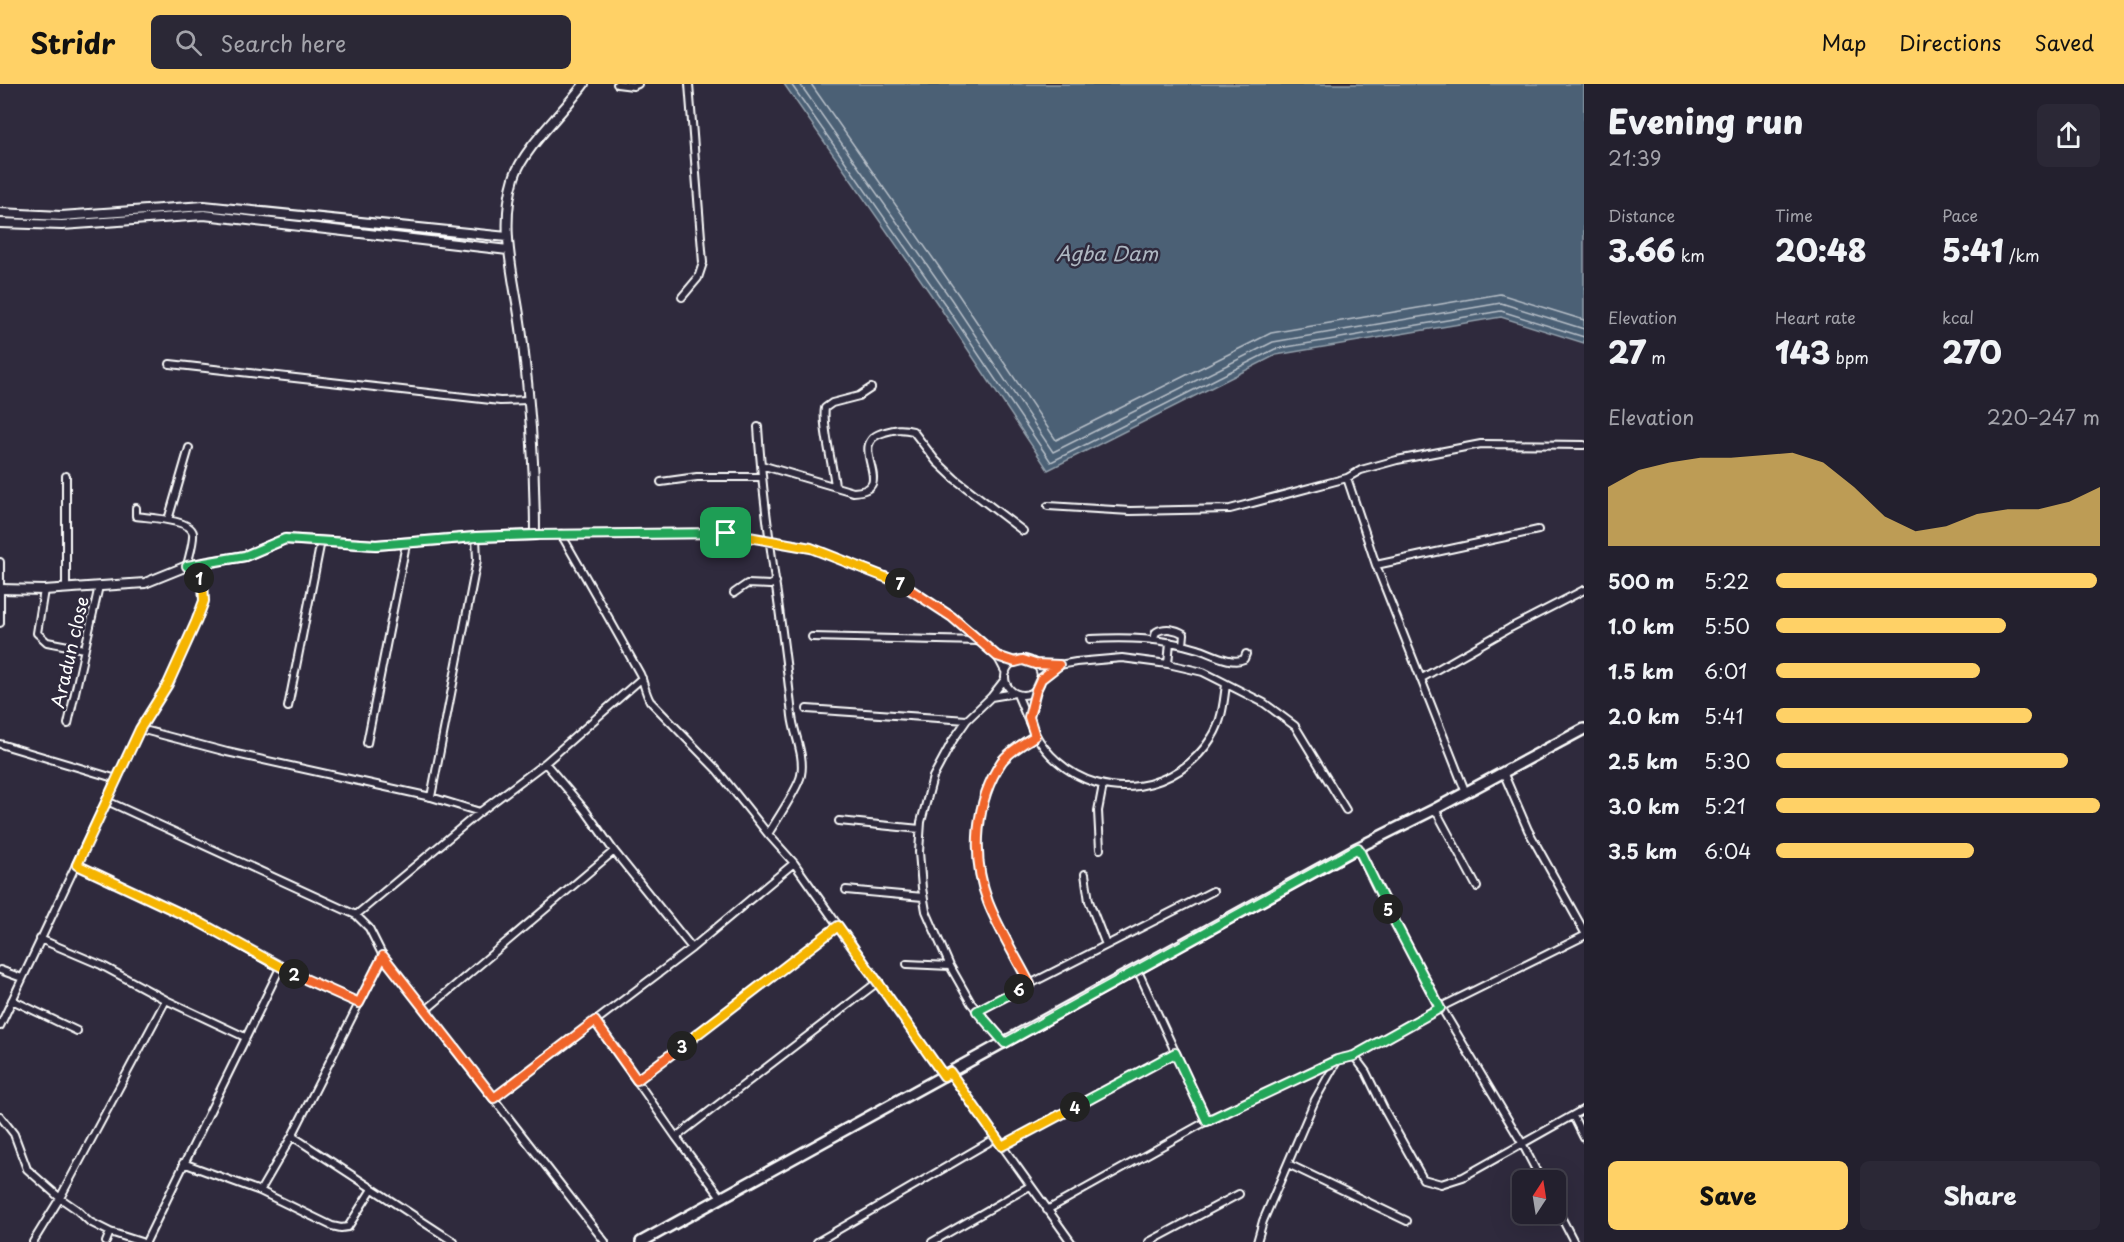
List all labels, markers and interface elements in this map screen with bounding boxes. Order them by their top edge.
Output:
search box [151,15,571,69]
text: Stridr [30,21,115,64]
icon: search [172,26,205,59]
text: Search here [220,26,346,59]
text: Map [1821,26,1866,58]
text: Directions [1899,26,2001,58]
text: Saved [2034,26,2094,58]
text: Evening run [1608,95,1803,145]
button: share [2037,104,2100,167]
text: 21:39 [1608,143,1661,173]
text: Distance [1608,203,1675,227]
text: Time [1775,203,1813,227]
text: Pace [1942,203,1978,227]
text: 3.66 [1608,227,1676,272]
text: 20:48 [1775,227,1867,272]
text: 5:41 [1942,227,2004,272]
water label: Agba Dam [1056,238,1158,268]
text: km [1676,243,1705,267]
text: /km [2004,243,2040,267]
text: Elevation [1608,305,1677,329]
text: Heart rate [1775,305,1856,329]
text: kcal [1942,305,1974,329]
text: 27 [1608,329,1646,374]
text: 143 [1775,329,1830,374]
text: 270 [1942,329,2002,374]
text: m [1646,345,1666,369]
text: bpm [1830,345,1869,369]
text: Elevation [1608,402,1694,432]
text: 220–247 m [1987,402,2100,432]
pin [700,507,751,558]
icon: arrive [709,516,742,549]
pin: 1 [184,563,214,593]
text: 1 [195,566,203,590]
text: 500 m [1608,566,1675,596]
text: 5:22 [1704,566,1749,596]
pin: 7 [885,568,915,598]
text: 7 [895,571,905,595]
street label: Aradun close [43,593,95,711]
text: 1.0 km [1608,611,1675,641]
text: 5:50 [1704,611,1750,641]
text: 1.5 km [1608,656,1674,686]
text: 6:01 [1704,656,1747,686]
text: 2.0 km [1608,701,1680,731]
text: 5:41 [1704,701,1744,731]
text: 2.5 km [1608,746,1678,776]
text: 5:30 [1704,746,1750,776]
text: 3.0 km [1608,791,1680,821]
text: 5:21 [1704,791,1746,821]
text: 3.5 km [1608,836,1677,866]
text: 6:04 [1704,836,1752,866]
pin: 5 [1373,894,1403,924]
text: 5 [1383,897,1393,921]
pin: 2 [279,959,309,989]
text: 2 [288,962,300,986]
pin: 6 [1004,974,1034,1004]
text: 6 [1013,977,1025,1001]
pin: 3 [667,1031,697,1061]
text: 3 [677,1034,687,1058]
pin: 4 [1060,1092,1090,1122]
text: 4 [1070,1095,1080,1119]
button: Save [1608,1161,1848,1230]
button: Share [1860,1161,2100,1230]
north arrow [1512,1170,1566,1224]
map controls [1512,1170,1566,1224]

